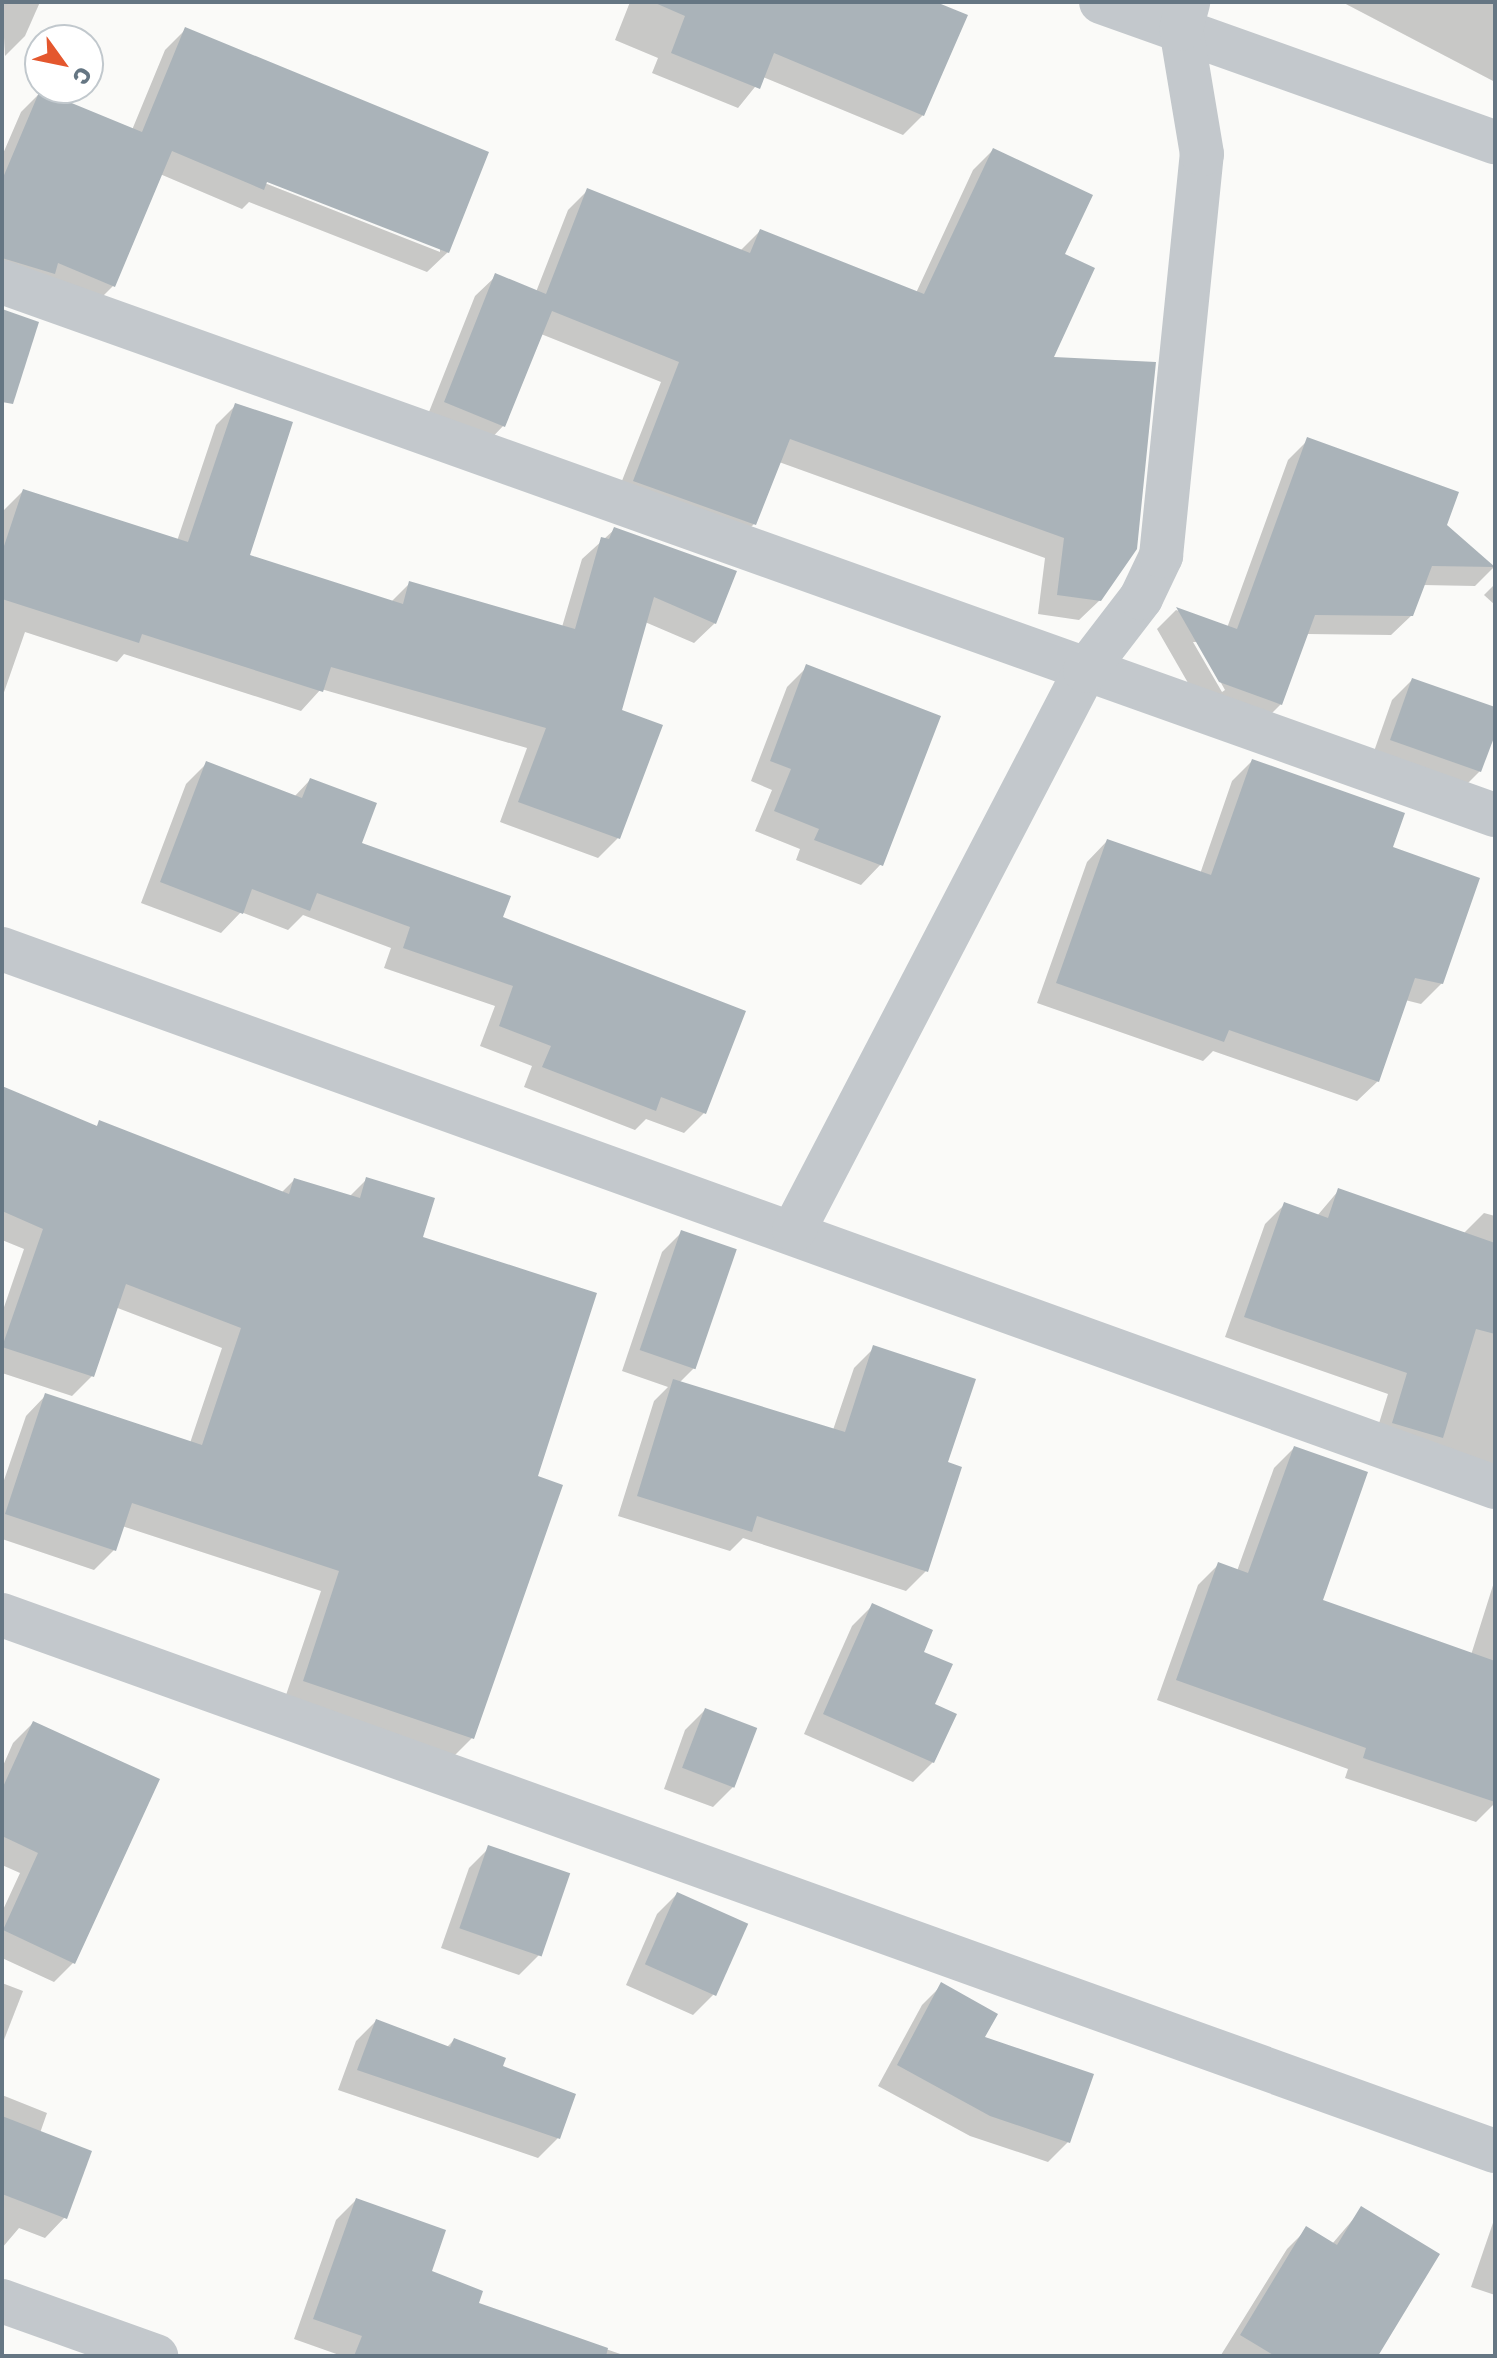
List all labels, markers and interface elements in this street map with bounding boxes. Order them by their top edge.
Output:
north arrow [24,24,104,104]
text: С [67,62,98,90]

